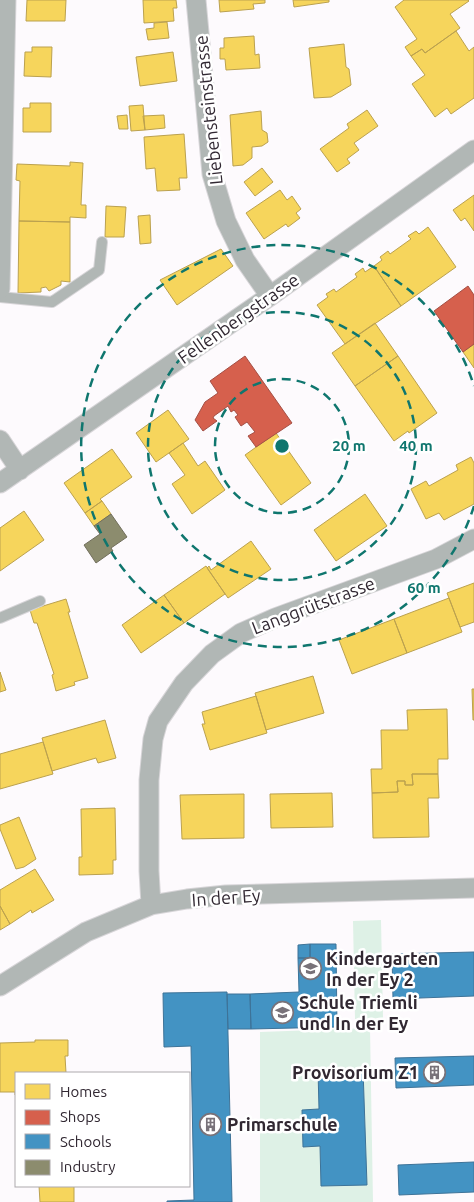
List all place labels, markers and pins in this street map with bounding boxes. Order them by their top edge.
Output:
centre of rings [273,437,291,455]
place label: Kindergarten In der Ey 2 [326,948,438,989]
school or university icon: Kindergarten In der Ey 2 [298,956,322,980]
place label: Schule Triemli und In der Ey [299,992,418,1033]
school or university icon: Schule Triemli und In der Ey [271,1000,295,1024]
building icon: Provisorium Z1 [423,1060,447,1084]
place label: Provisorium Z1 [292,1062,419,1082]
building icon: Primarschule [199,1112,223,1136]
place label: Primarschule [227,1114,338,1134]

